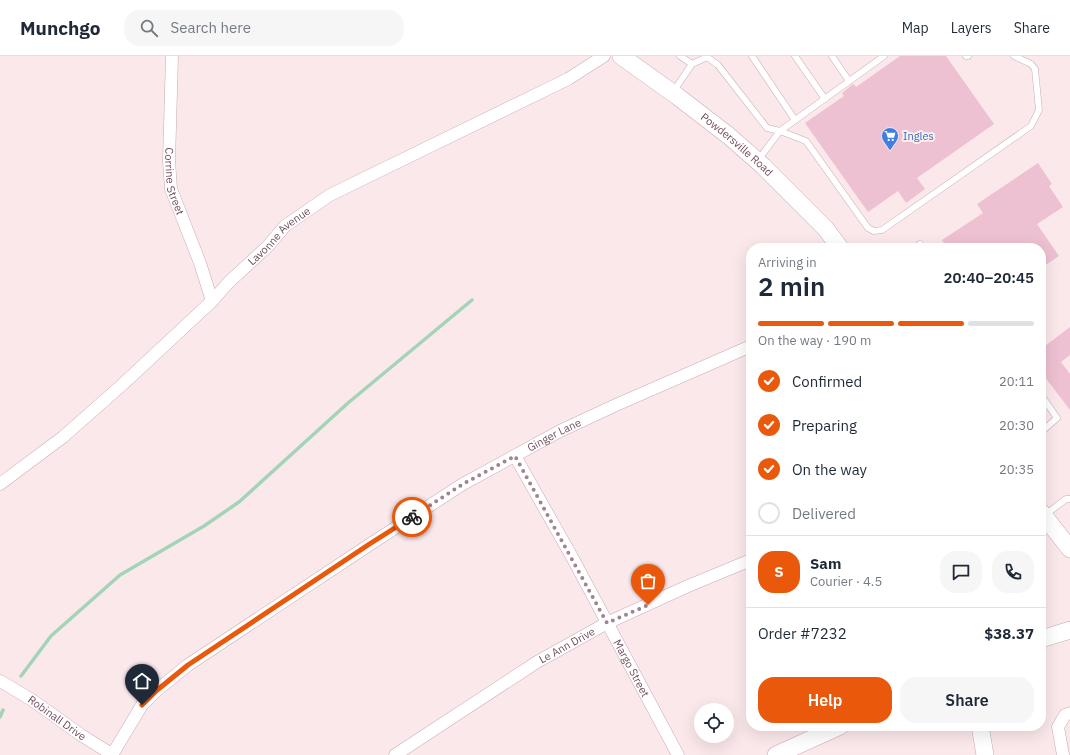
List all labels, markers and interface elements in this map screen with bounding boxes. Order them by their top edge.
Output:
search box [124,10,404,46]
text: Munchgo [20,16,100,40]
icon: search [138,17,160,39]
text: Search here [170,18,251,37]
text: Map [902,19,929,37]
text: Layers [951,19,992,37]
text: Share [1014,19,1050,37]
street label: Powdersville Road [698,110,776,179]
supermarket icon: Ingles [880,126,900,151]
place label: Ingles [903,129,934,143]
street label: Corrine Street [162,147,188,217]
street label: Lavonne Avenue [245,204,313,268]
text: Arriving in [758,254,817,271]
text: 20:40–20:45 [944,268,1034,287]
text: 2 min [758,269,825,303]
text: On the way · 190 m [758,332,871,349]
icon: check [758,370,780,392]
text: Confirmed [792,372,862,391]
text: 20:11 [999,373,1034,390]
icon: check [758,414,780,436]
street label: Ginger Lane [525,415,583,455]
text: Preparing [792,416,857,435]
text: 20:30 [999,417,1034,434]
icon: check [758,458,780,480]
text: On the way [792,460,867,479]
text: 20:35 [999,461,1034,478]
courier [392,497,432,537]
text: Delivered [792,504,856,523]
icon: bike [401,506,423,528]
button: chat [940,551,982,593]
button: phone [992,551,1034,593]
text: Sam [810,554,841,573]
text: S [774,562,784,581]
pin [631,564,665,605]
icon: bag [637,570,659,592]
text: Courier · 4.5 [810,573,882,590]
street label: Le Ann Drive [537,624,597,666]
text: Order #7232 [758,624,847,643]
text: $38.37 [984,624,1034,643]
street label: Margo Street [610,637,653,699]
pin [125,664,159,705]
icon: home [131,670,153,692]
button: Help [758,677,892,723]
button: Share [900,677,1034,723]
street label: Robinall Drive [25,692,89,743]
map controls [694,703,734,743]
button: locate [694,703,734,743]

